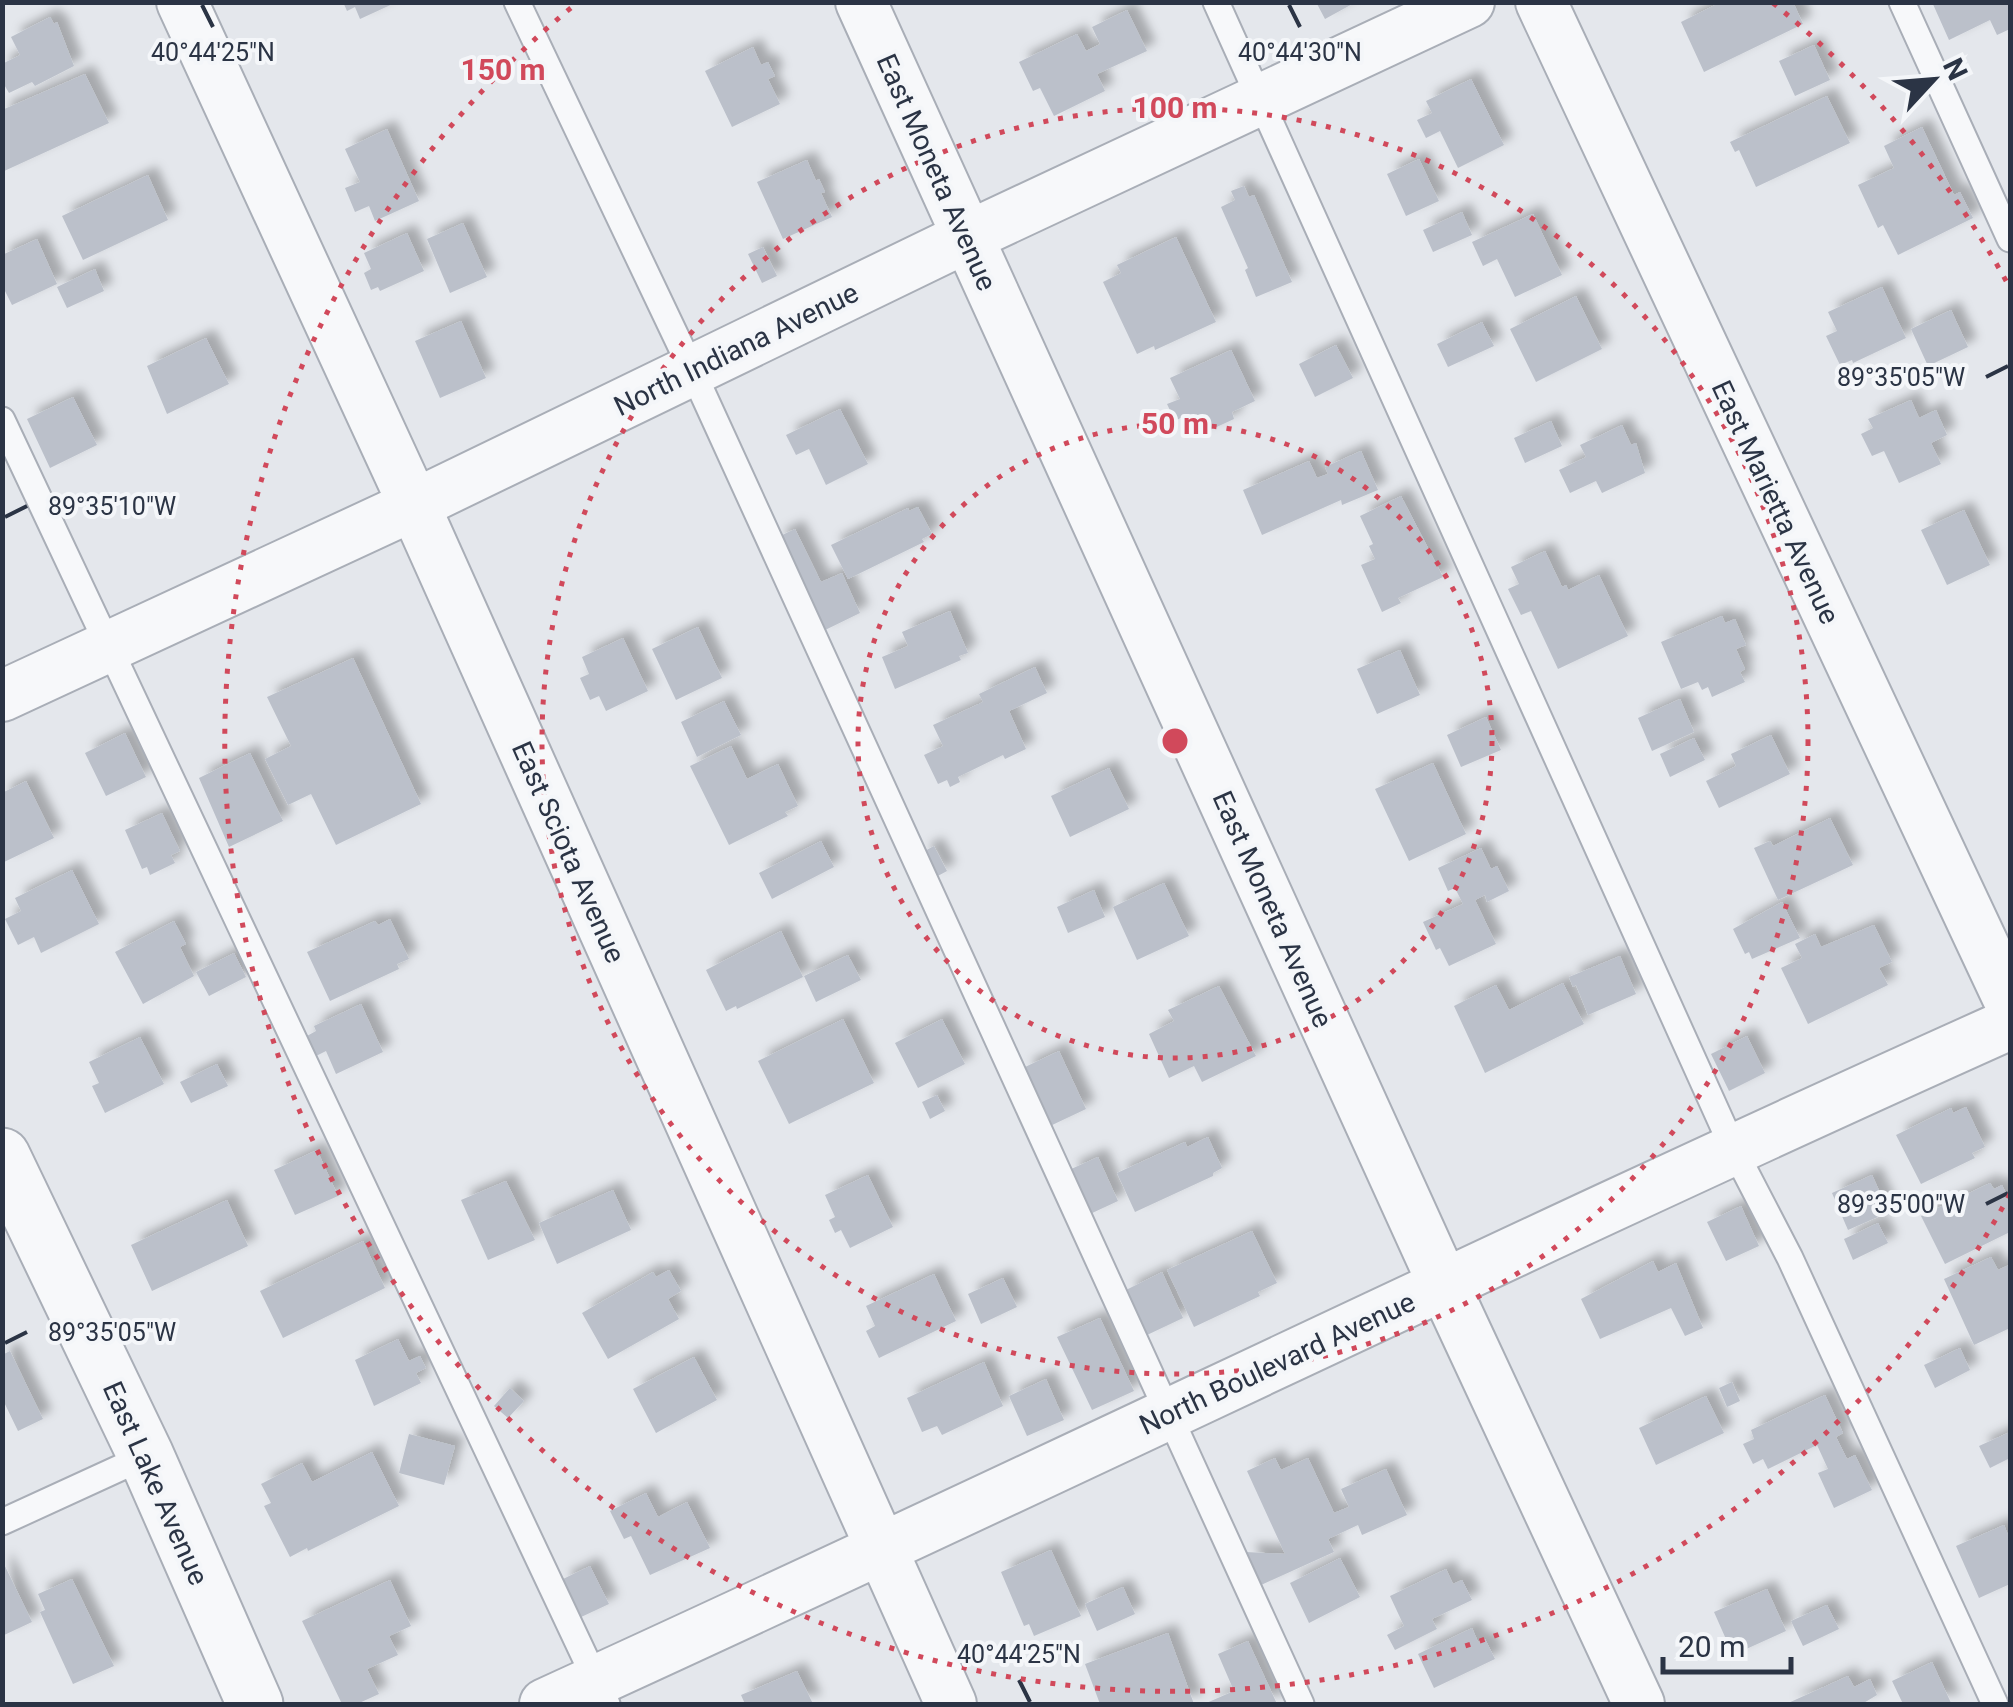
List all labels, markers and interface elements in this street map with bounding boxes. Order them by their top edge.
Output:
north arrow [1883,30,1983,130]
text: 40°44'25"N [151,38,275,67]
text: 40°44'30"N [1238,38,1362,67]
street label: East Moneta Avenue [870,49,1004,296]
text: 150 m [460,52,546,87]
text: N [1936,53,1974,85]
text: 100 m [1132,90,1218,125]
street label: North Indiana Avenue [609,276,864,423]
text: 89°35'05"W [1837,363,1965,392]
street label: East Marietta Avenue [1705,375,1846,629]
text: 50 m [1141,406,1209,441]
text: 89°35'10"W [48,492,176,521]
centre of rings [1157,723,1193,759]
street label: East Sciota Avenue [505,736,632,968]
street label: East Moneta Avenue [1206,786,1340,1033]
text: 89°35'00"W [1837,1190,1965,1219]
street label: North Boulevard Avenue [1134,1285,1420,1442]
text: 89°35'05"W [48,1318,176,1347]
street label: East Lake Avenue [96,1376,215,1590]
scale bar [1663,1612,1790,1674]
text: 20 m [1678,1629,1745,1664]
text: 40°44'25"N [957,1640,1081,1669]

